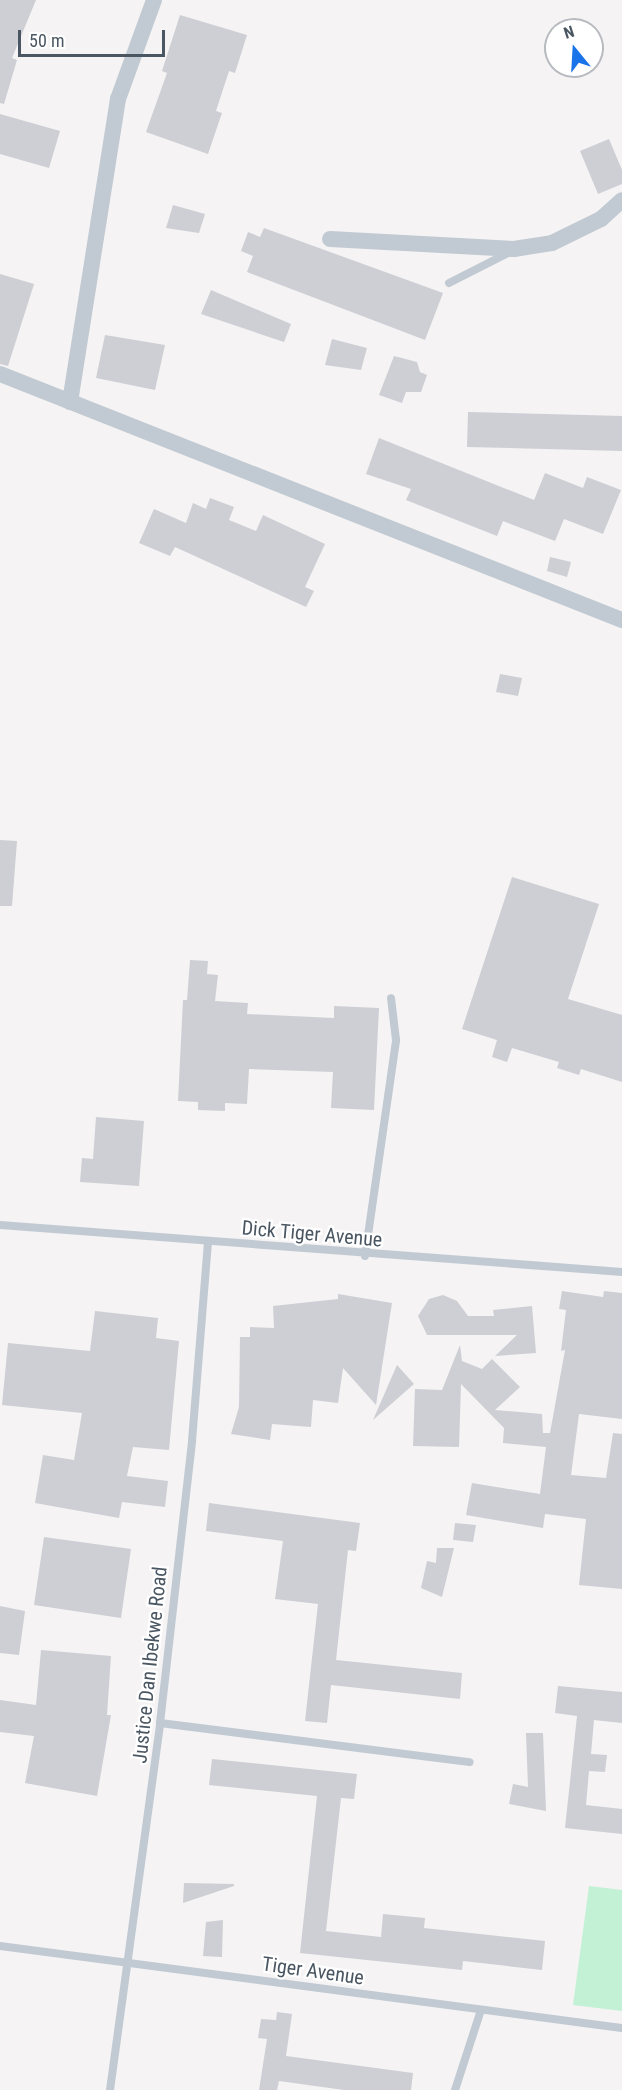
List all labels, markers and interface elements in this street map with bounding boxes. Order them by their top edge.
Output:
scale bar [21,18,168,56]
north arrow [544,18,604,78]
text: N [561,22,576,43]
text: 50 m [29,30,64,51]
street label: Dick Tiger Avenue [241,1216,383,1252]
street label: Justice Dan Ibekwe Road [128,1565,172,1765]
street label: Tiger Avenue [261,1952,365,1990]

